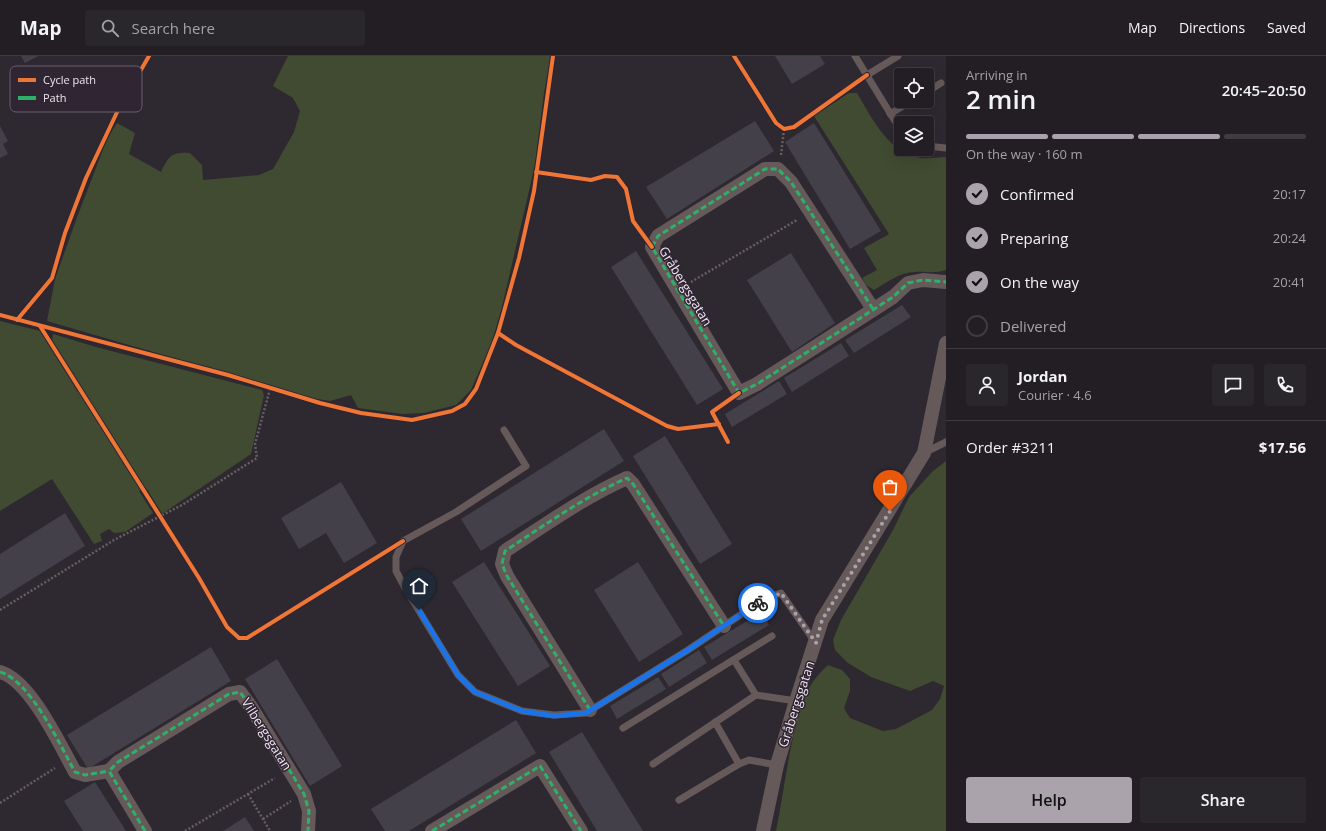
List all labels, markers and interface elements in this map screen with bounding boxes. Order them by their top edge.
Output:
search box [85,10,365,46]
text: Map [20,15,61,41]
icon: search [99,17,121,39]
text: Search here [131,18,215,38]
text: Map [1128,18,1157,37]
text: Directions [1179,18,1245,37]
text: Saved [1267,18,1306,37]
legend [10,66,142,112]
text: Arriving in [966,66,1028,84]
map controls [894,68,934,156]
button: locate [894,68,934,108]
text: Cycle path [43,72,96,87]
text: 20:45–20:50 [1222,80,1306,100]
text: 2 min [966,81,1036,117]
text: Path [43,90,66,105]
button: layers [894,116,934,156]
text: On the way · 160 m [966,145,1082,163]
icon: check [966,183,988,205]
text: Confirmed [1000,184,1074,204]
text: 20:17 [1273,185,1306,203]
icon: check [966,227,988,249]
text: Preparing [1000,228,1068,248]
text: 20:24 [1273,229,1306,247]
street label: Gråbergsgatan [655,243,717,329]
icon: check [966,271,988,293]
text: On the way [1000,272,1079,292]
text: 20:41 [1273,273,1306,291]
text: Delivered [1000,316,1067,336]
button: person [966,364,1008,406]
button: chat [1212,364,1254,406]
button: phone [1264,364,1306,406]
text: Jordan [1018,366,1067,386]
text: Courier · 4.6 [1018,386,1092,404]
text: Order #3211 [966,437,1055,457]
text: $17.56 [1259,437,1306,457]
pin [873,470,907,511]
icon: bag [879,476,901,498]
pin [402,569,436,610]
icon: home [408,575,430,597]
courier [738,583,778,623]
icon: bike [747,592,769,614]
street label: Gråbergsgatan [774,658,818,750]
street label: Vilbergsgatan [238,694,296,774]
button: Help [966,777,1132,823]
button: Share [1140,777,1306,823]

